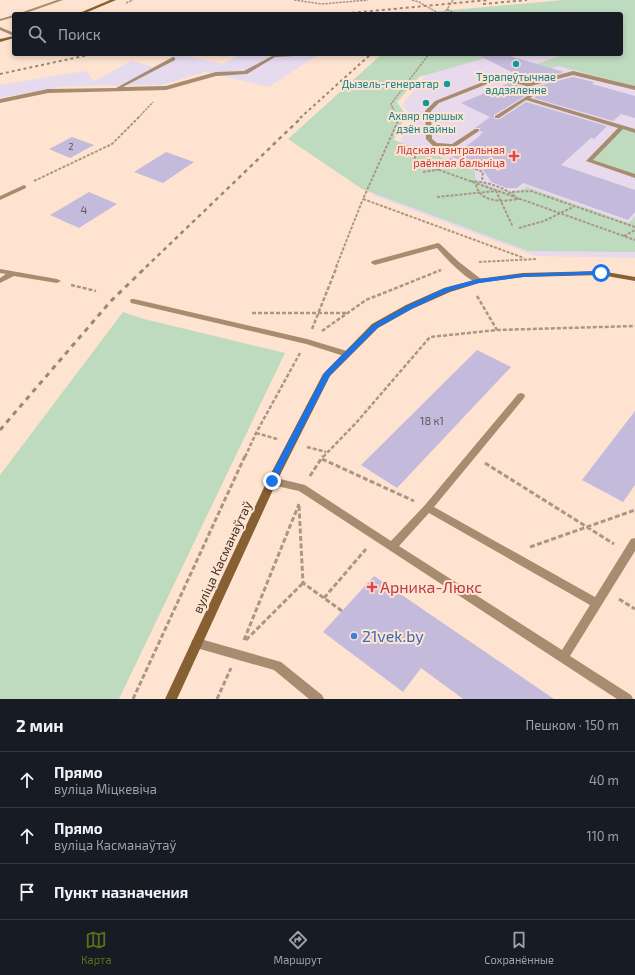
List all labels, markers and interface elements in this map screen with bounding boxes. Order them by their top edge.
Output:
search box [12,12,623,56]
icon: search [26,23,48,45]
text: Поиск [58,25,101,43]
marker: Тэрапеўтычнае аддзяленне [511,59,521,69]
place label: Тэрапеўтычнае аддзяленне [476,70,556,96]
place label: Дызель-генератар [342,77,439,90]
marker: Дызель-генератар [442,79,452,89]
marker: Ахвяр першых дзён вайны [421,98,431,108]
place label: Ахвяр першых дзён вайны [389,109,464,135]
house number: 2 [68,141,74,152]
place label: Лідская цэнтральная раённая бальніца [396,143,505,169]
marker: Лідская цэнтральная раённая бальніца [508,150,520,162]
house number: 4 [81,203,88,216]
route start [592,264,610,282]
house number: 18 к1 [420,414,444,427]
route end [263,472,281,490]
street label: вуліца Касманаўтаў [189,498,255,616]
place label: Арника-Люкс [380,577,482,596]
marker: Арника-Люкс [367,582,377,592]
place label: 21vek.by [362,626,424,645]
marker: 21vek.by [349,631,359,641]
text: 2 мин [16,715,64,735]
text: Пешком · 150 m [526,717,619,733]
text: Прямо [54,763,103,781]
icon: ahead [16,769,38,791]
text: 40 m [589,772,619,788]
text: вуліца Міцкевіча [54,781,157,797]
text: Прямо [54,819,103,837]
icon: ahead [16,825,38,847]
text: 110 m [587,828,619,844]
text: вуліца Касманаўтаў [54,837,176,853]
icon: arrive [16,881,38,903]
text: Пункт назначения [54,883,188,901]
tab: Карта [81,929,112,966]
tab: Маршрут [274,929,322,966]
tab: Сохранённые [484,929,554,966]

